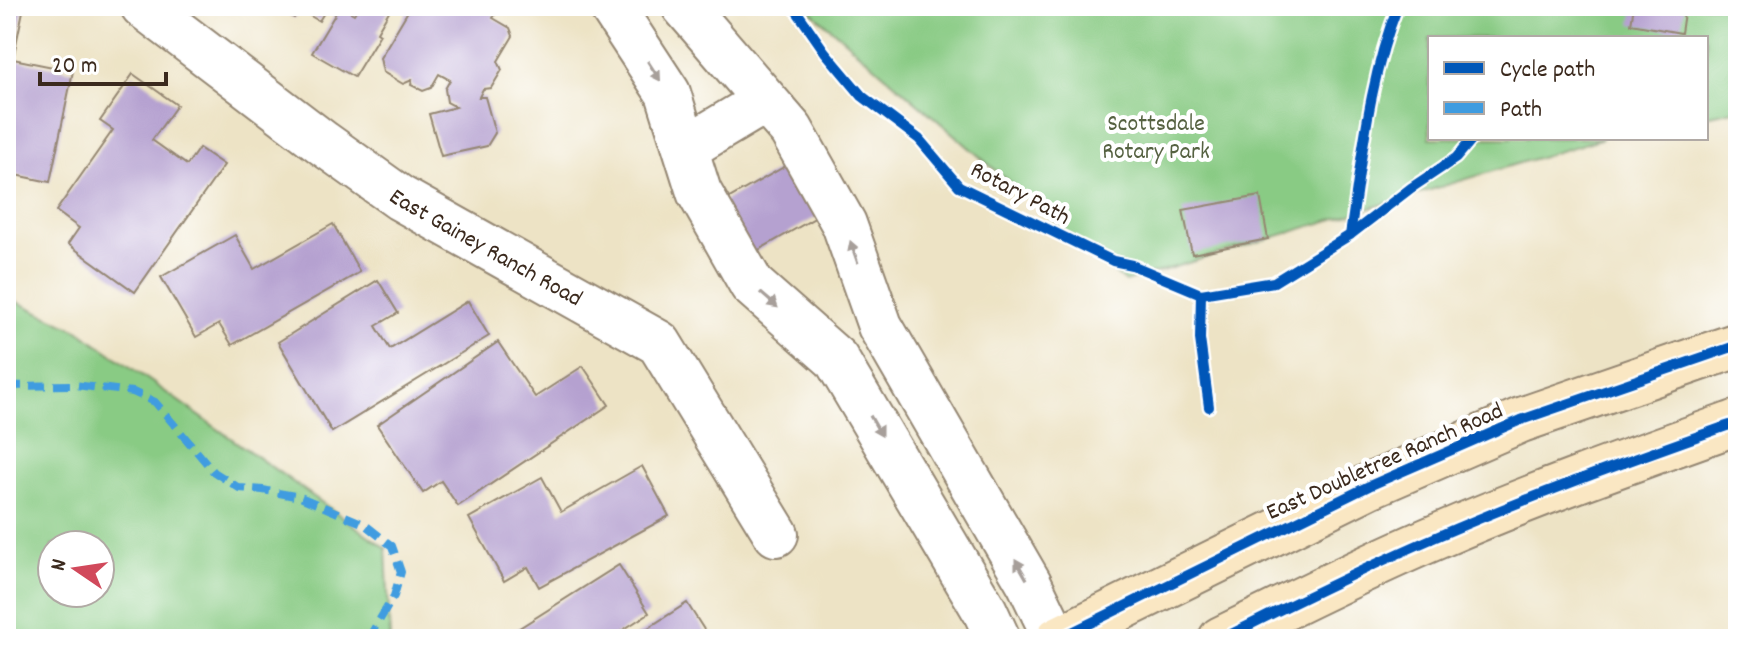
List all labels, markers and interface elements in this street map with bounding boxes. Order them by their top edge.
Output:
scale bar [40,36,166,86]
legend [1428,36,1708,140]
text: 20 m [52,50,98,84]
text: Cycle path [1500,54,1595,88]
one-way arrow [647,60,661,82]
text: Path [1500,94,1542,128]
park label: Scottsdale Rotary Park [1102,108,1210,170]
street label: Rotary Path [964,154,1076,235]
street label: East Gainey Ranch Road [381,181,588,317]
one-way arrow [847,240,859,264]
one-way arrow [760,291,779,309]
street label: East Doubletree Ranch Road [1261,395,1509,530]
one-way arrow [869,415,883,437]
north arrow [36,529,116,609]
text: N [44,556,76,574]
one-way arrow [1014,558,1028,581]

